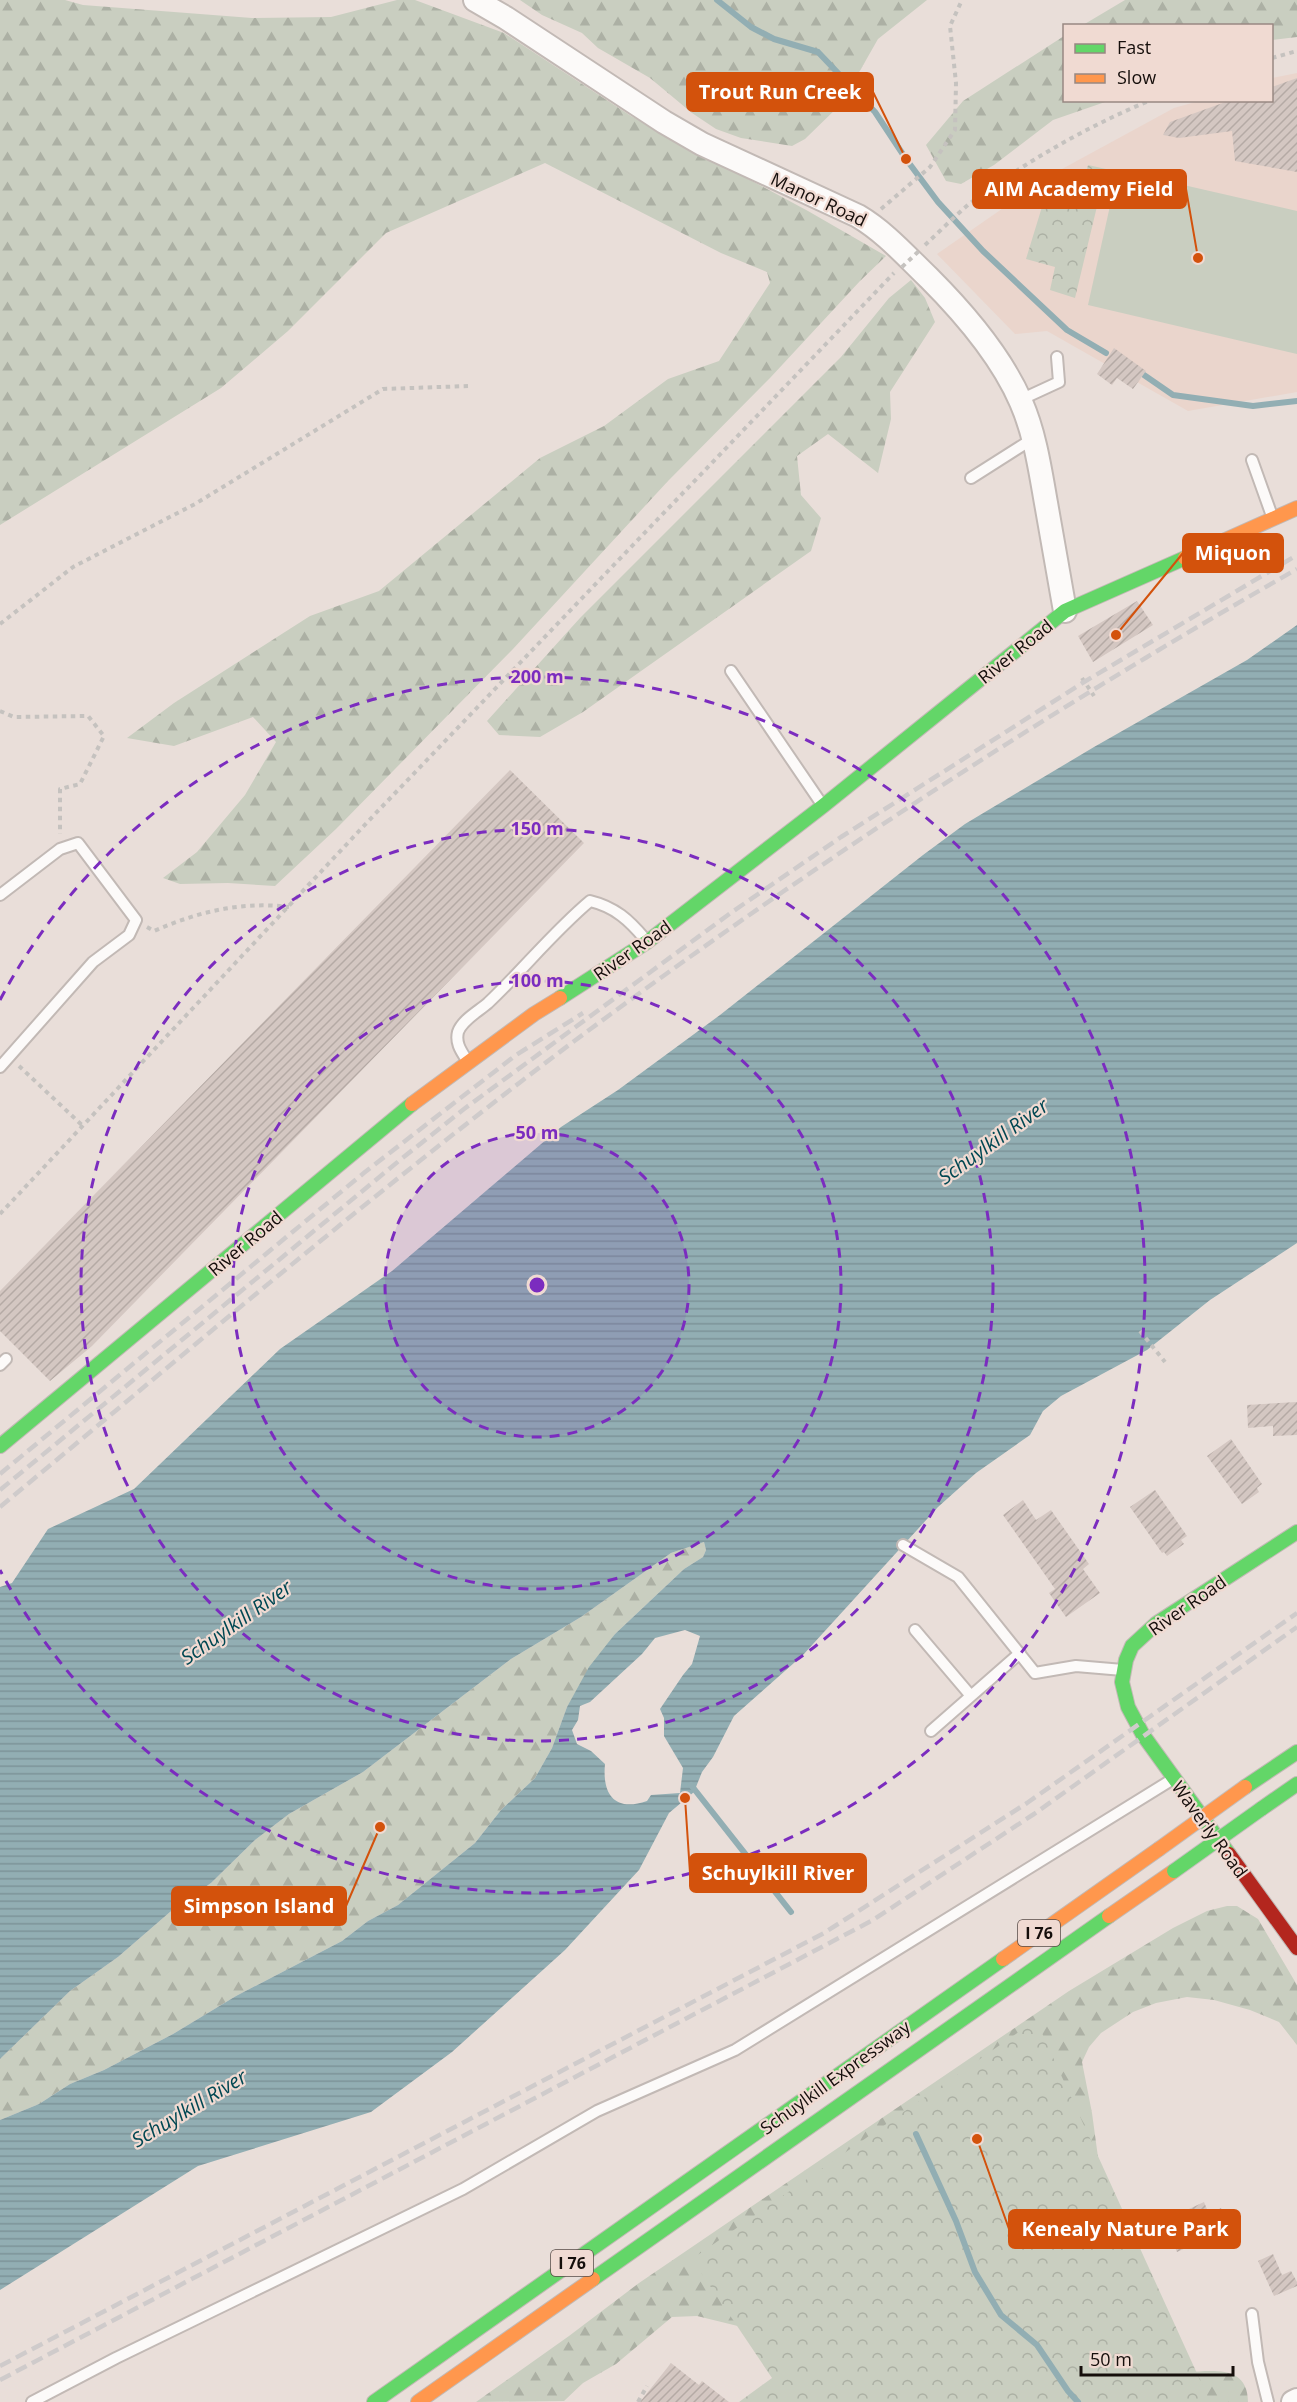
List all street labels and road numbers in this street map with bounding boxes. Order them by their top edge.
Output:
street label: Manor Road [767,166,871,232]
street label: River Road [973,613,1057,689]
street label: River Road [588,914,676,986]
street label: River Road [203,1205,287,1281]
street label: River Road [1143,1569,1231,1641]
street label: Waverly Road [1167,1776,1253,1882]
road number: I 76 [1018,1920,1060,1946]
street label: Schuylkill Expressway [755,2014,916,2140]
road number: I 76 [551,2250,593,2276]

